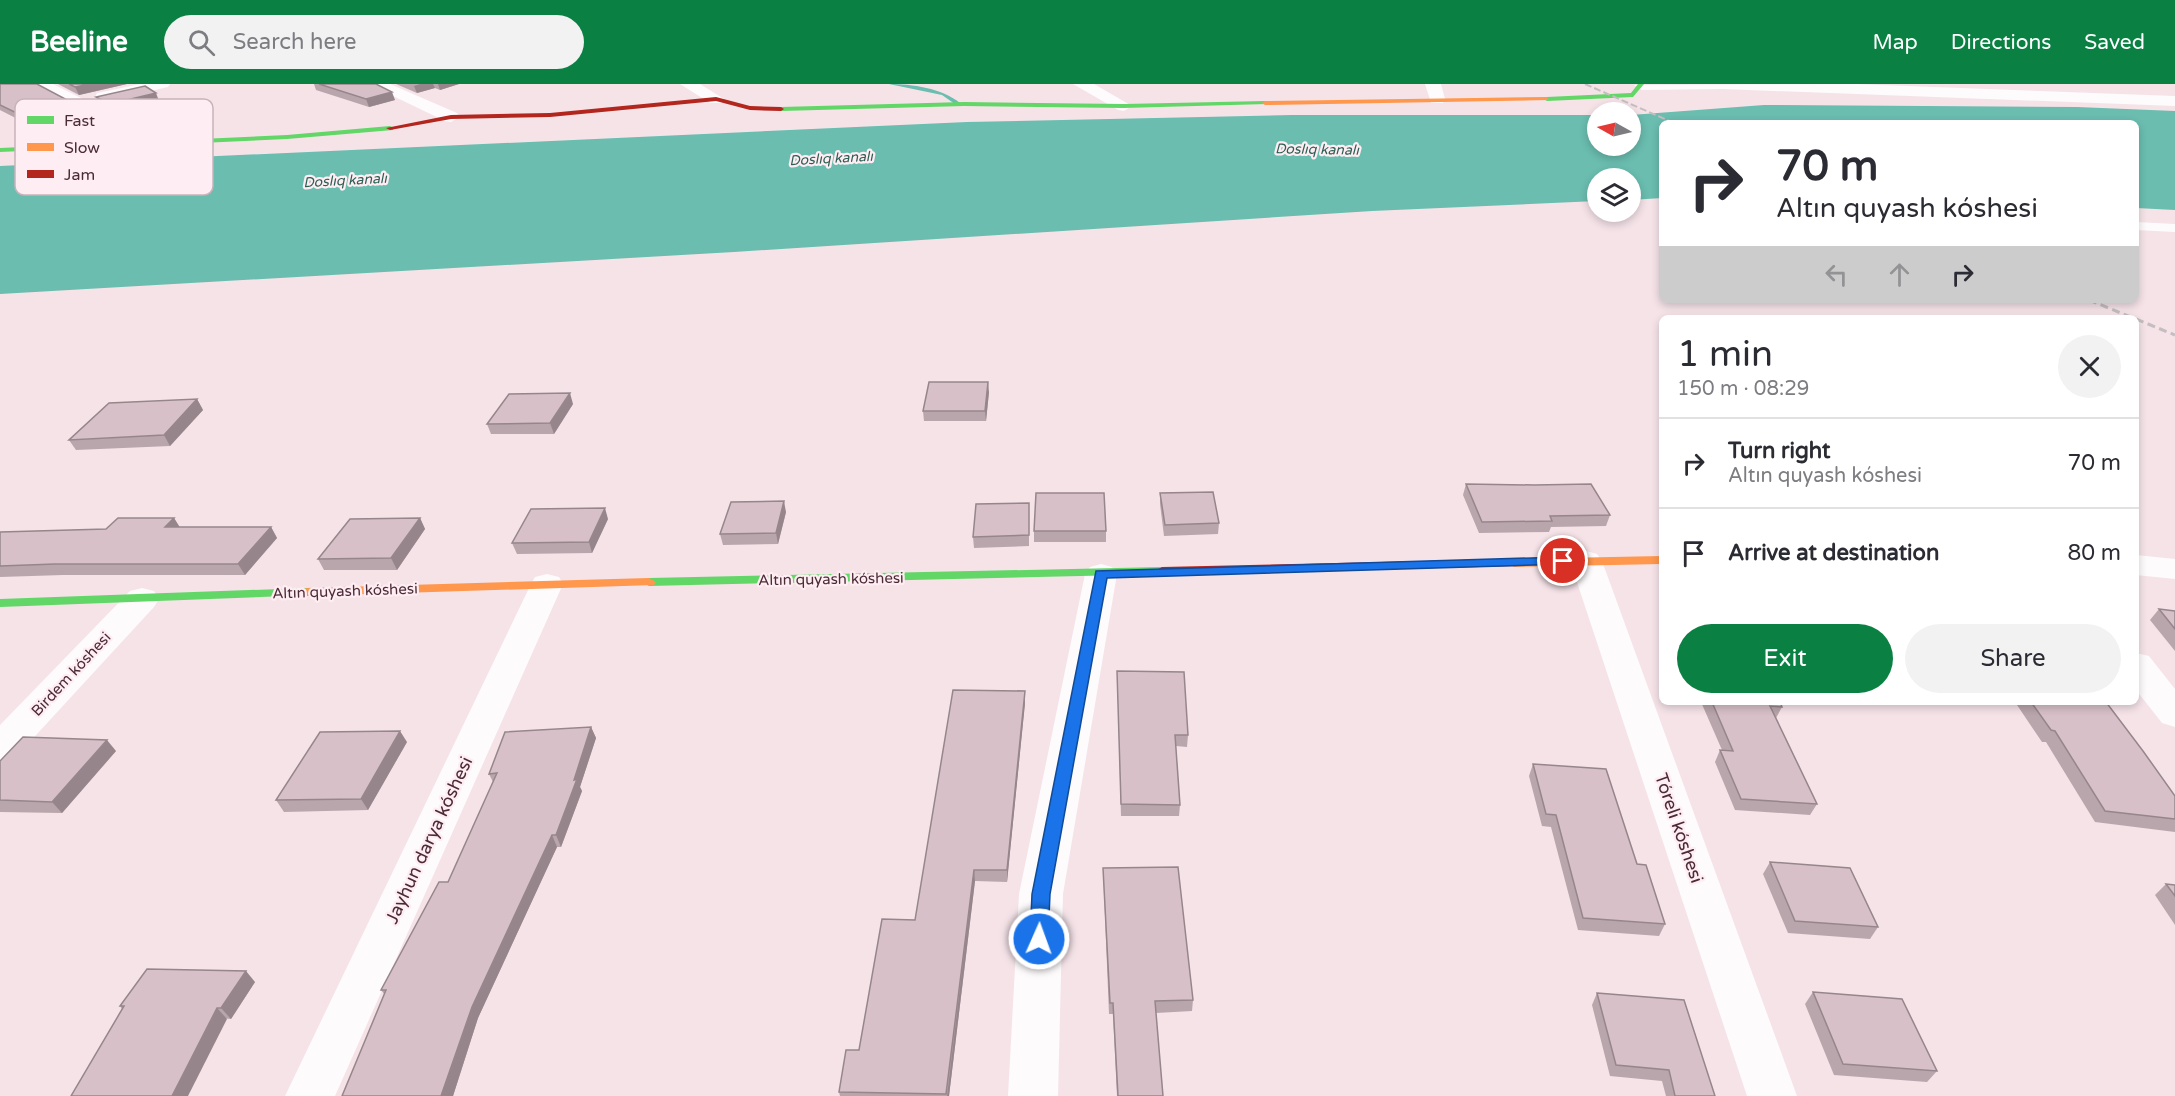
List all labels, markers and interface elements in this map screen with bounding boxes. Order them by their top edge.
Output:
search box [164,15,584,69]
text: Beeline [30,25,128,59]
icon: search [185,26,218,59]
text: Search here [233,29,357,55]
text: Map [1872,30,1918,55]
text: Directions [1951,30,2051,55]
text: Saved [2084,30,2145,55]
legend [15,99,213,195]
north arrow [1587,102,1641,156]
map controls [1587,102,1641,222]
text: Fast [64,111,95,131]
text: Slow [64,138,100,158]
water label: Doslıq kanalı [1275,140,1360,159]
text: 70 m [1776,141,1878,192]
icon: right [1677,144,1755,222]
water label: Doslıq kanalı [789,148,875,169]
text: Jam [64,165,95,185]
button: layers [1587,168,1641,222]
water label: Doslıq kanalı [303,170,389,191]
text: Altın quyash kóshesi [1776,192,2038,225]
icon: left [1820,258,1853,291]
icon: ahead [1883,258,1916,291]
icon: right [1946,258,1979,291]
text: 1 min [1677,333,1773,376]
button: close [2058,335,2121,398]
text: 150 m · 08:29 [1677,377,1809,401]
text: Turn right [1728,438,1830,464]
icon: right [1677,447,1710,480]
text: 70 m [2067,450,2121,476]
text: Altın quyash kóshesi [1728,464,1922,488]
pin [1537,535,1588,586]
icon: arrive [1677,537,1710,570]
text: Arrive at destination [1728,540,1939,566]
text: 80 m [2067,540,2121,566]
icon: arrive [1546,544,1579,577]
street label: Altın quyash kóshesi [758,569,904,589]
street label: Altın quyash kóshesi [272,579,418,603]
button: Exit [1677,624,1893,693]
button: Share [1905,624,2121,693]
street label: Birdem kóshesi [28,628,114,720]
street label: Jayhun darya kóshesi [381,753,477,927]
street label: Tóreli kóshesi [1650,770,1708,886]
position arrow [1007,907,1071,971]

